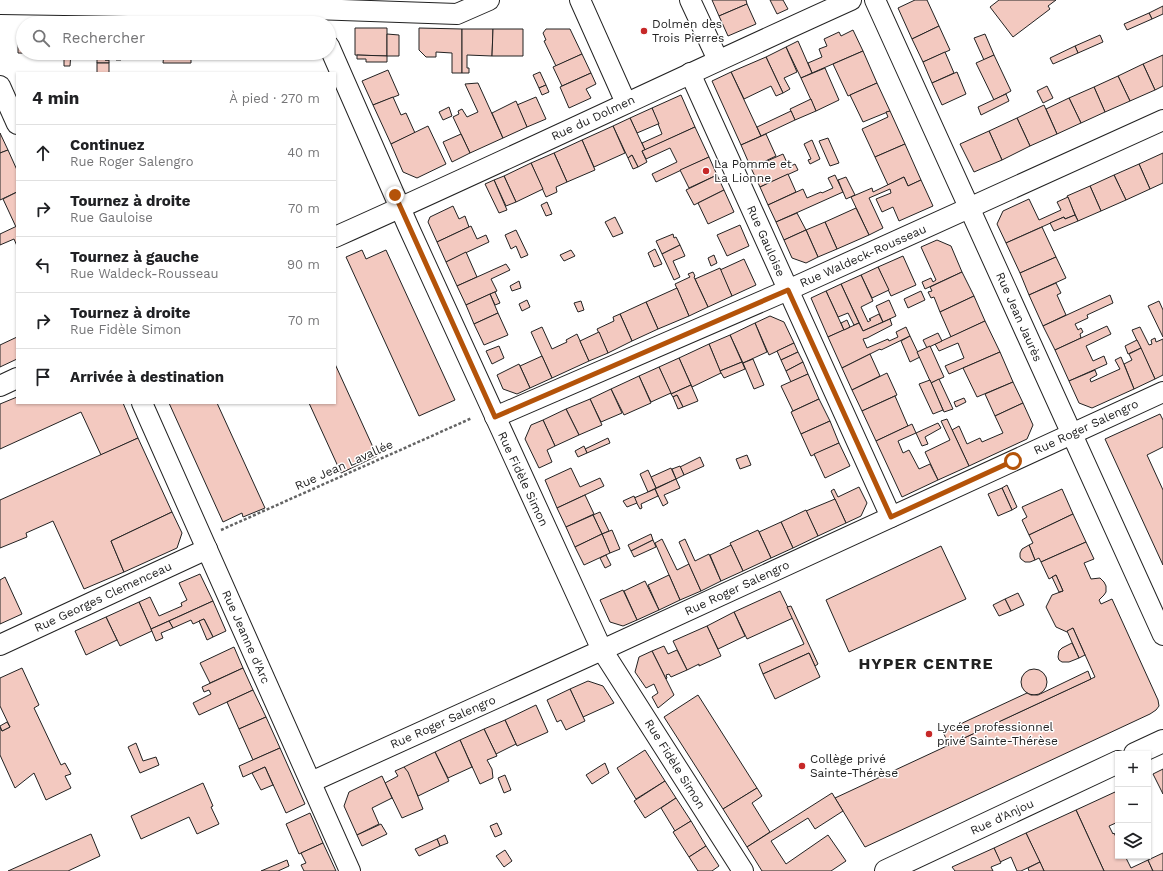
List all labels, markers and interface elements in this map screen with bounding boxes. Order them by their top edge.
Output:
search box [16,16,336,60]
place label: Dolmen des Trois Pierres [652,17,724,45]
marker: Dolmen des Trois Pierres [639,26,649,36]
icon: search [30,27,52,49]
text: Rechercher [62,29,145,47]
text: 4 min [32,88,79,108]
text: À pied · 270 m [229,91,320,106]
street label: Rue du Dolmen [549,93,637,143]
text: Continuez [70,136,144,154]
icon: ahead [32,142,54,164]
text: 40 m [287,145,320,160]
text: Rue Roger Salengro [70,154,193,169]
place label: La Pomme et La Lionne [714,157,792,185]
marker: La Pomme et La Lionne [701,166,711,176]
route end [386,186,404,204]
text: Tournez à droite [70,192,190,210]
icon: right [32,198,54,220]
text: 70 m [288,201,320,216]
street label: Rue Gauloise [744,203,788,279]
text: Rue Gauloise [70,210,153,225]
street label: Rue Waldeck-Rousseau [798,222,928,290]
text: Tournez à gauche [70,248,199,266]
icon: left [32,254,54,276]
text: 90 m [287,257,320,272]
text: Rue Waldeck-Rousseau [70,266,219,281]
street label: Rue Jean Jaurès [993,270,1045,364]
text: Tournez à droite [70,304,190,322]
icon: right [32,310,54,332]
text: 70 m [288,313,320,328]
text: Rue Fidèle Simon [70,322,181,337]
icon: arrive [32,366,54,388]
text: Arrivée à destination [70,368,224,386]
street label: Rue Roger Salengro [1031,397,1141,457]
street label: Rue Fidèle Simon [495,429,551,529]
street label: Rue Jean Lavallée [293,437,395,493]
route start [1004,452,1022,470]
street label: Rue Roger Salengro [682,558,792,618]
street label: Rue Georges Clemenceau [32,559,174,635]
street label: Rue Jeanne d'Arc [219,588,273,686]
district label: HYPER CENTRE [858,654,994,673]
street label: Rue Roger Salengro [388,692,498,752]
street label: Rue Fidèle Simon [642,717,708,811]
place label: Lycée professionnel privé Sainte-Thérèse [937,720,1058,748]
marker: Lycée professionnel privé Sainte-Thérèse [924,729,934,739]
map controls [1115,751,1151,859]
button: + [1115,751,1151,787]
place label: Collège privé Sainte-Thérèse [810,752,898,780]
marker: Collège privé Sainte-Thérèse [797,761,807,771]
button: − [1115,787,1151,823]
street label: Rue d'Anjou [968,796,1036,838]
button: layers [1115,823,1151,859]

